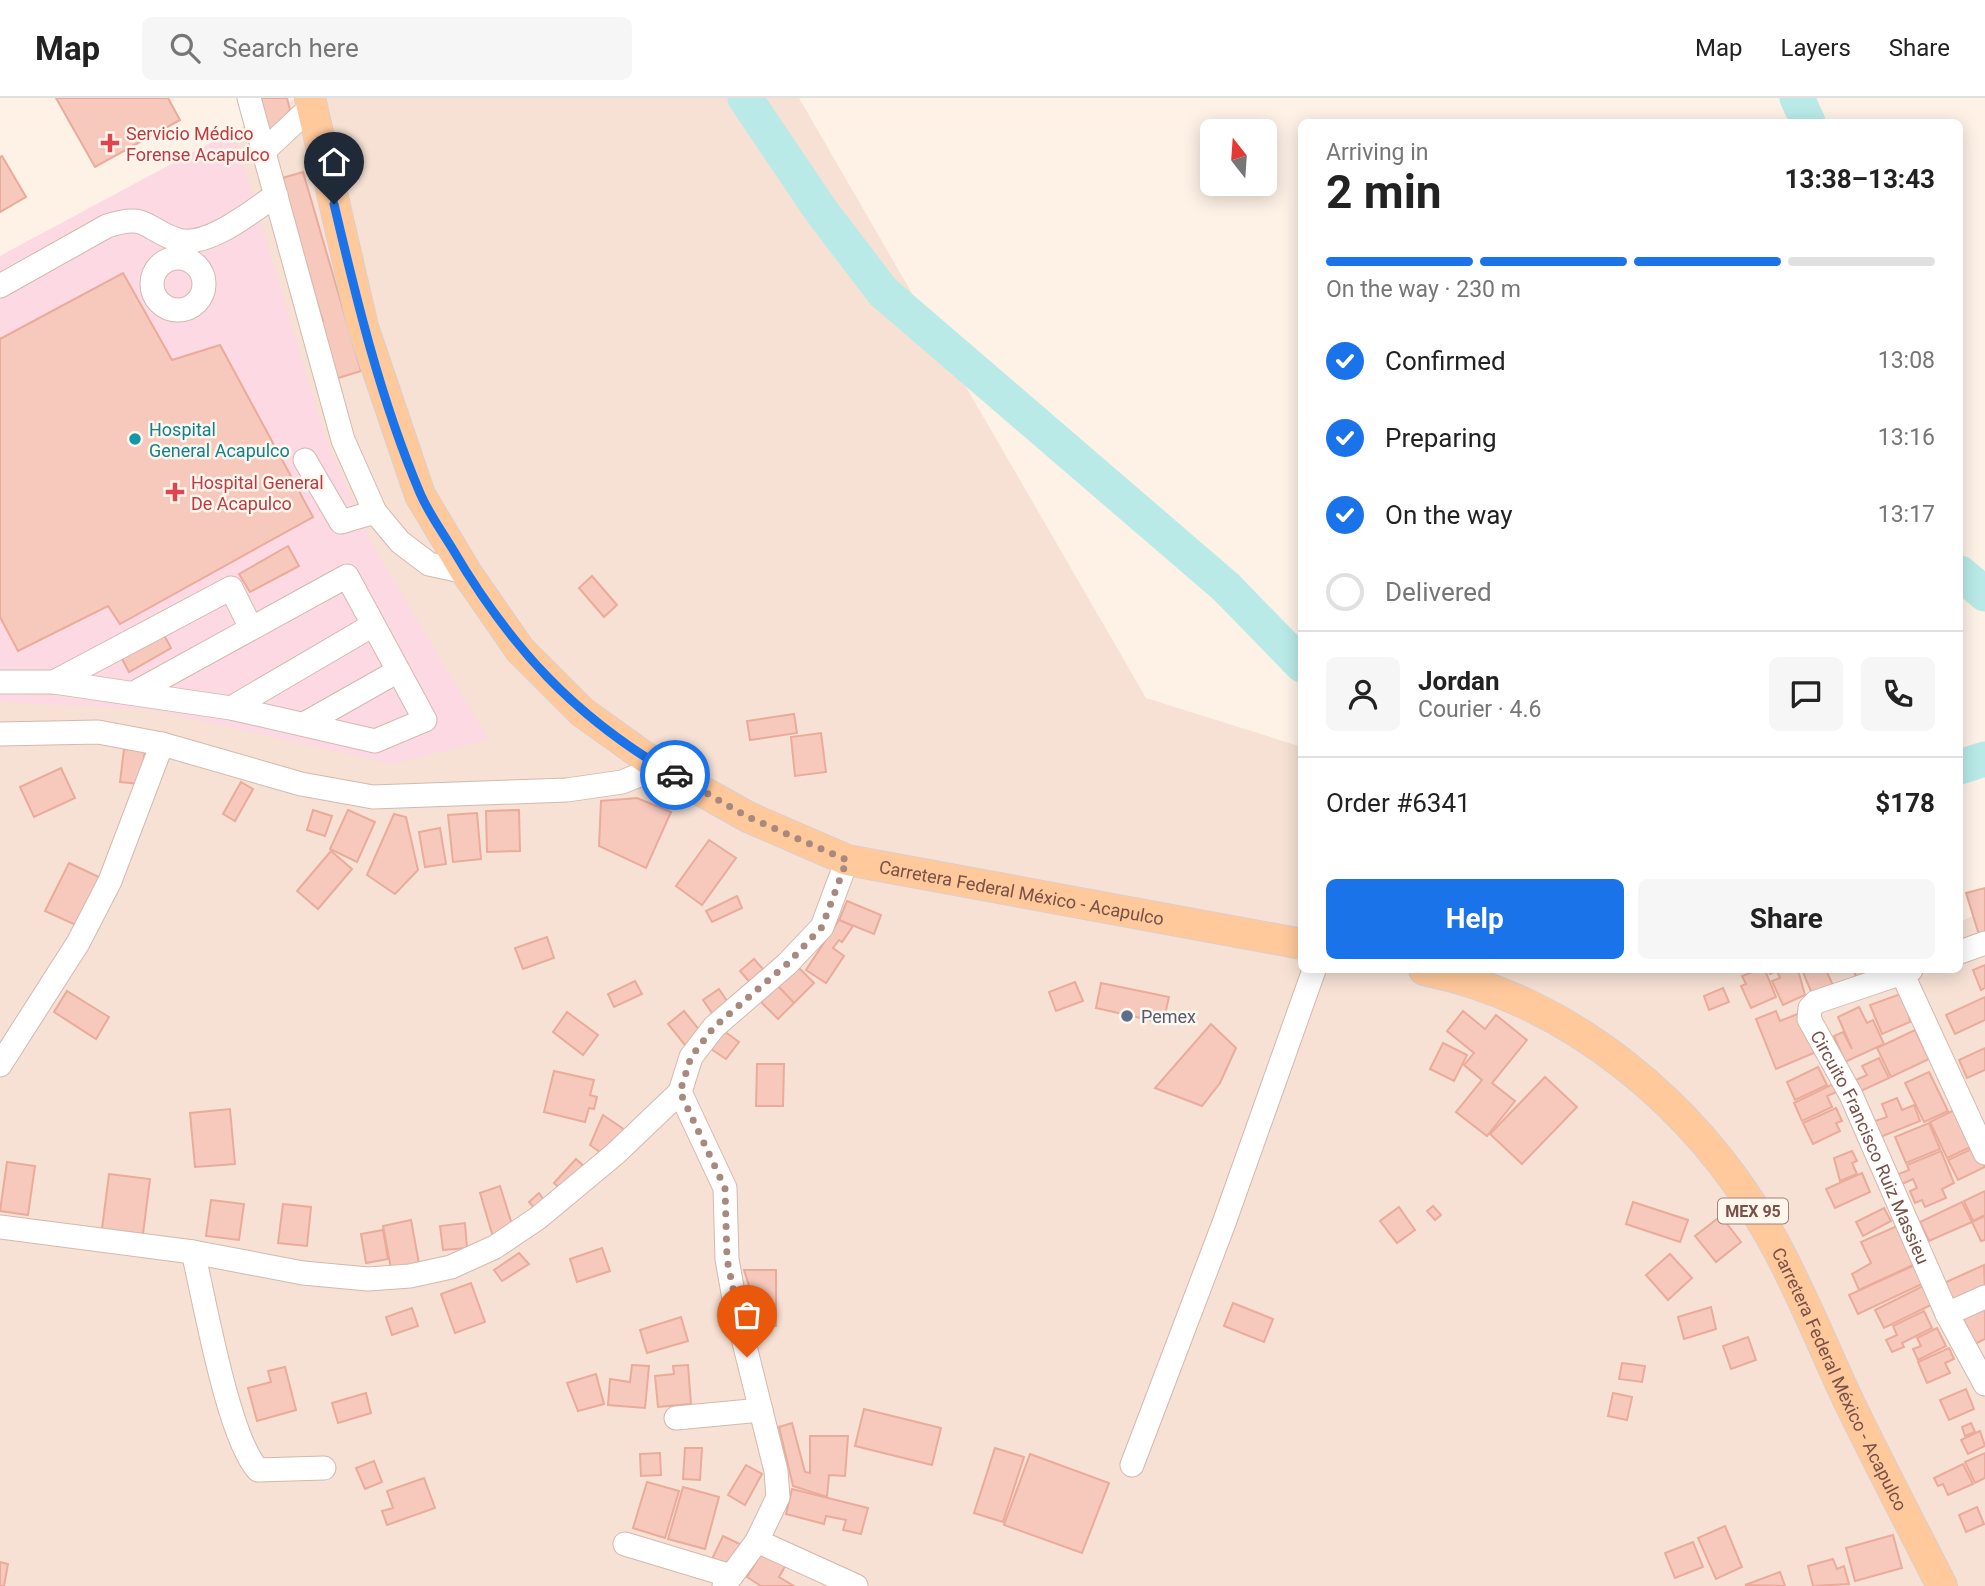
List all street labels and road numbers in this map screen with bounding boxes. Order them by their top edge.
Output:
street label: Carretera Federal México - Acapulco [878,856,1166,929]
street label: Circuito Francisco Ruiz Massieu [1807,1027,1934,1267]
road number: MEX 95 [1718,1198,1788,1224]
street label: Carretera Federal México - Acapulco [1768,1244,1912,1514]

